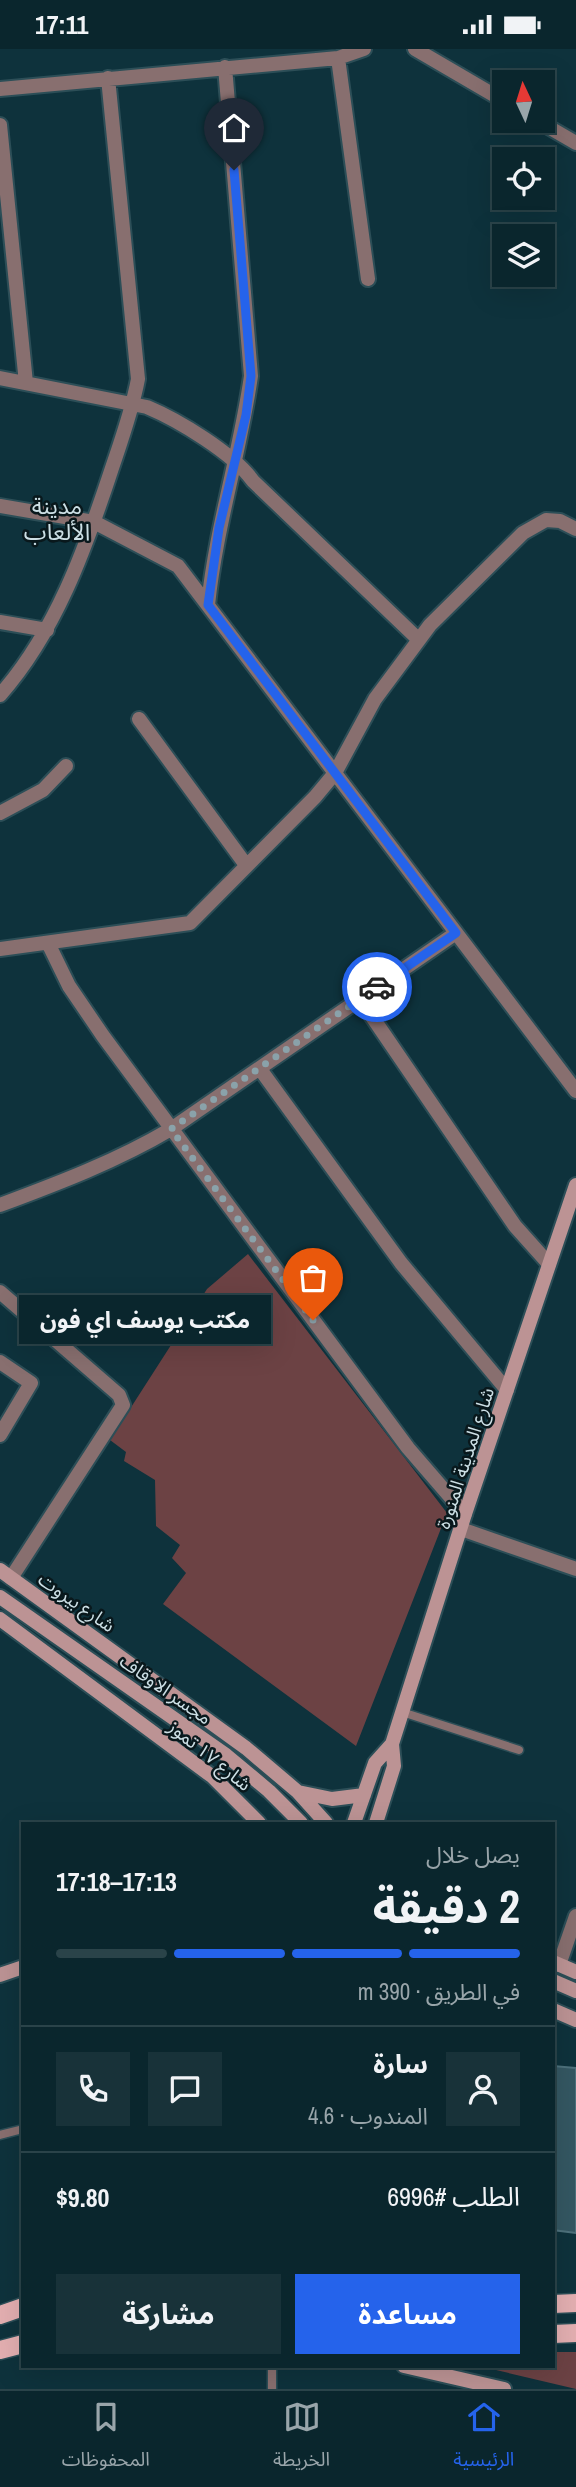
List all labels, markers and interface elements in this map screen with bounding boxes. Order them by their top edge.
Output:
text: 17:11 [35,7,88,42]
north arrow [492,70,555,133]
map controls [492,70,555,287]
pin [204,98,264,170]
icon: home [215,109,253,147]
button: locate [492,147,555,210]
button: layers [492,224,555,287]
district label: مدينة الألعاب [24,490,90,547]
courier [342,952,412,1022]
icon: car [358,968,396,1006]
pin [283,1248,343,1320]
icon: bag [294,1259,332,1297]
callout: مكتب يوسف اي فون [19,1295,271,1345]
text: مكتب يوسف اي فون [40,1304,250,1335]
street label: شارع المدينة المنورة [430,1384,501,1532]
street label: شارع بيروت [33,1566,121,1639]
street label: مجسر الاوقاف [115,1648,217,1730]
street label: شارع ١٧ تموز [162,1713,257,1797]
text: يصل خلال [426,1839,520,1870]
text: 17:13–17:18 [56,1864,177,1899]
text: 2 دقيقة [373,1875,520,1937]
text: في الطريق · 390 m [358,1976,520,2007]
text: سارة [373,2046,428,2081]
button: phone [56,2052,130,2126]
button: chat [148,2052,222,2126]
button: person [446,2052,520,2126]
text: المندوب · 4.6 [308,2100,428,2131]
text: الطلب #6996 [387,2179,520,2214]
text: $9.80 [56,2180,109,2215]
button: مشاركة [56,2274,281,2354]
button: مساعدة [295,2274,520,2354]
tab: المحفوظات [62,2398,150,2480]
tab: الخريطة [273,2398,330,2480]
tab: الرئيسية [453,2398,514,2480]

